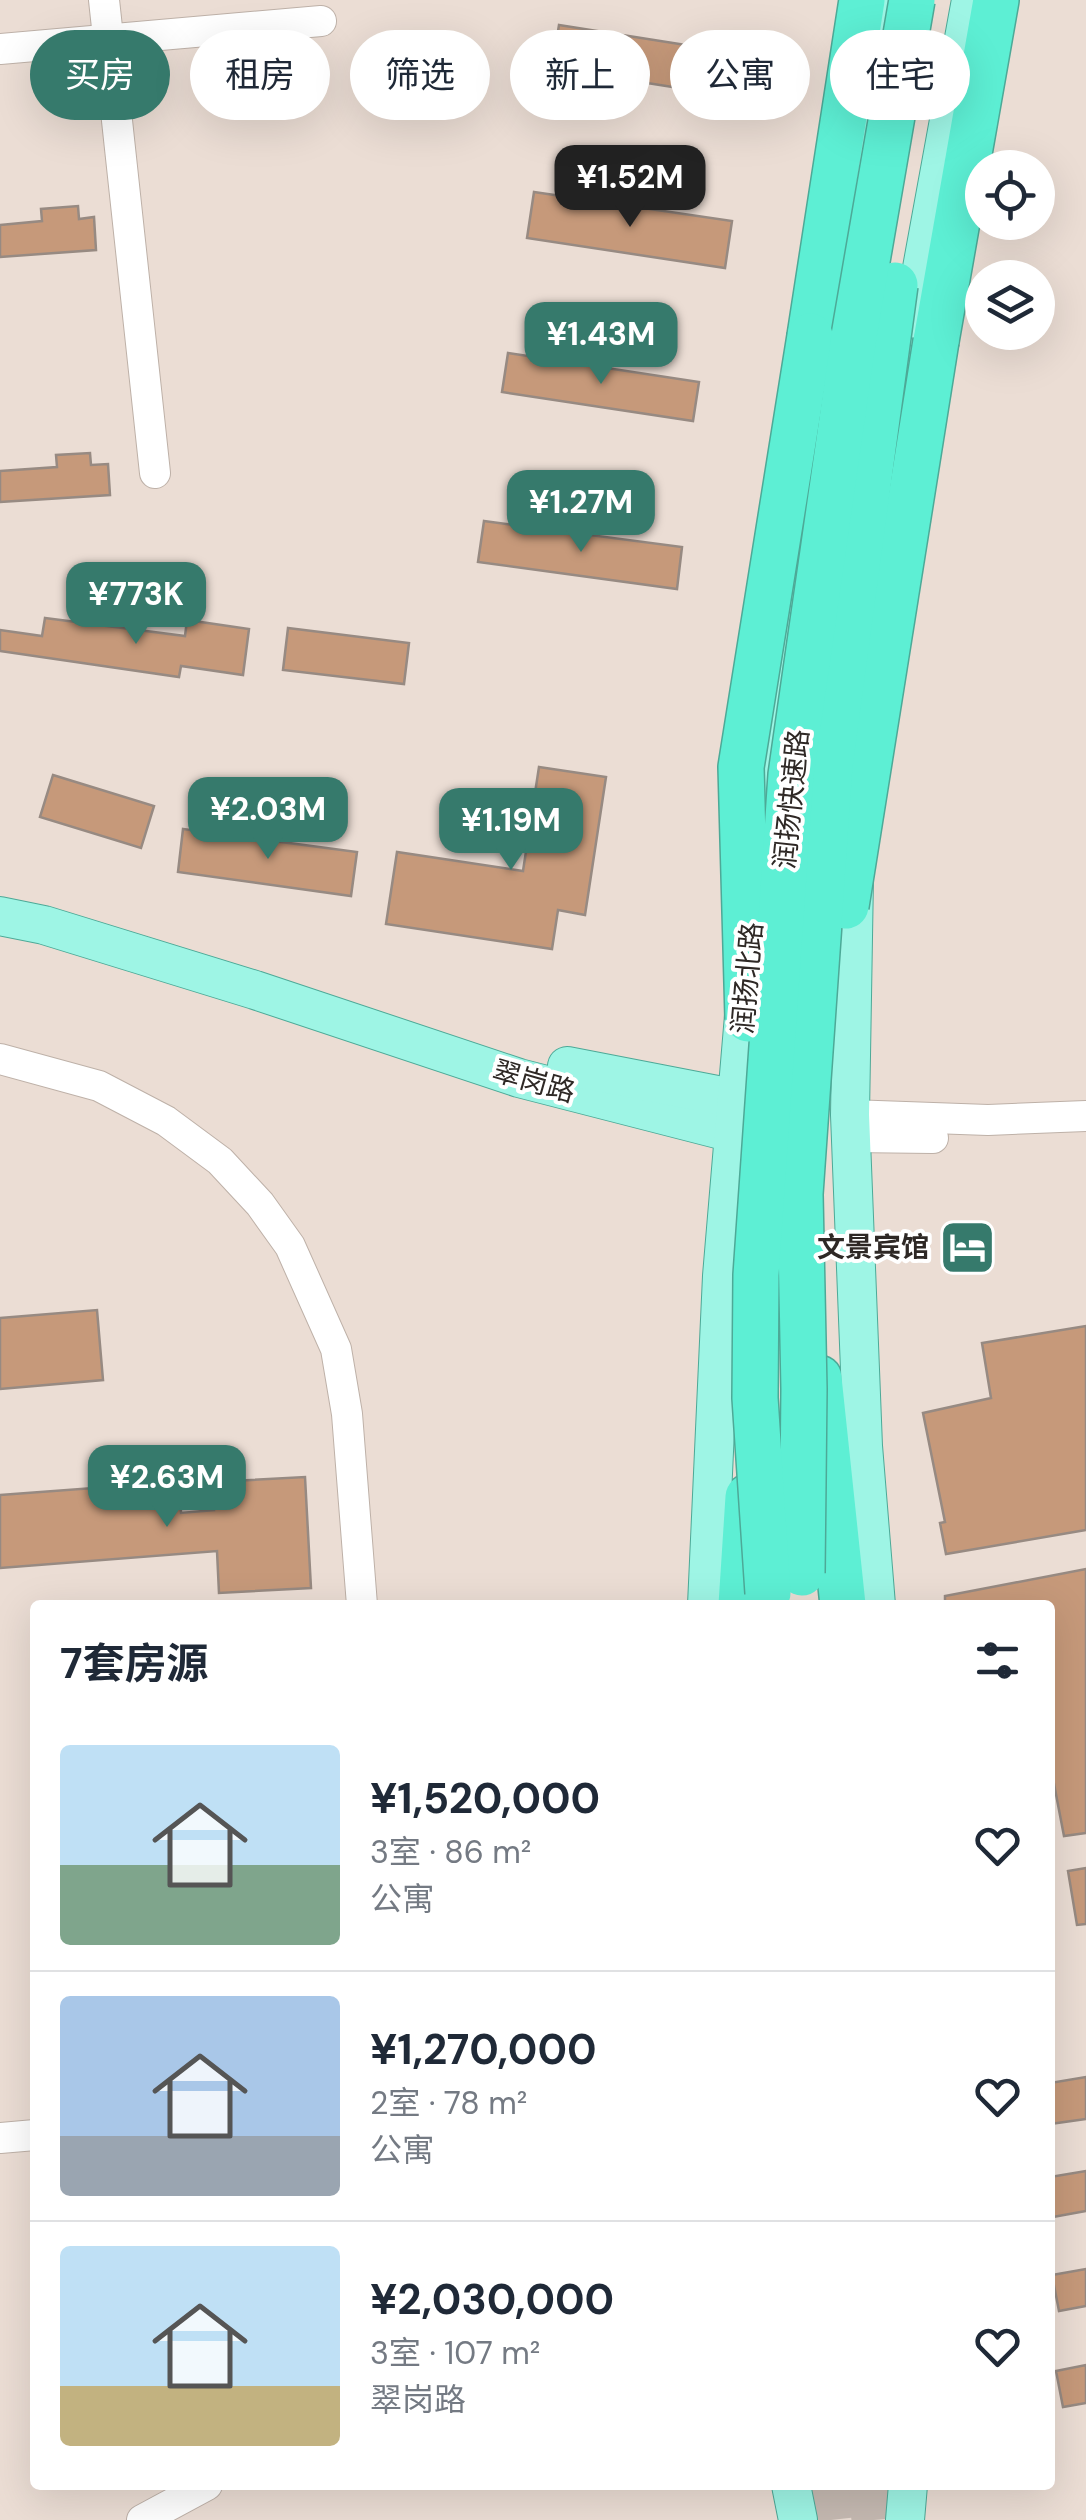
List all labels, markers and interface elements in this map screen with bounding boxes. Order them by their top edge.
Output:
chip: 买房 [30,30,170,120]
chip: 租房 [190,30,330,120]
chip: 筛选 [350,30,490,120]
chip: 新上 [510,30,650,120]
chip: 公寓 [670,30,810,120]
chip: 住宅 [830,30,970,120]
pin: ¥1.52M [549,145,711,230]
map controls [965,150,1055,350]
button: locate [965,150,1055,240]
text: ¥1.52M [576,156,684,198]
button: layers [965,260,1055,350]
pin: ¥1.43M [520,302,682,387]
text: ¥1.43M [547,313,655,355]
pin: ¥1.27M [500,470,662,555]
text: ¥1.27M [529,481,633,523]
pin: ¥773K [66,562,206,647]
text: ¥773K [88,573,184,615]
street label: 润扬快速路 [766,727,817,871]
pin: ¥2.03M [187,777,349,862]
text: ¥2.03M [210,788,326,830]
pin: ¥1.19M [430,788,592,873]
text: ¥1.19M [461,799,561,841]
street label: 润扬北路 [724,921,771,1035]
street label: 翠岗路 [488,1052,579,1111]
hotel icon: 文景宾馆 [938,1217,998,1277]
place label: 文景宾馆 [817,1229,929,1266]
pin: ¥2.63M [86,1445,248,1530]
text: ¥2.63M [110,1456,224,1498]
icon: filters [970,1633,1025,1688]
text: 7套房源 [60,1636,209,1691]
text: ¥1,520,000 [370,1771,600,1826]
icon: home [140,1785,260,1905]
icon: heart [970,1818,1025,1873]
text: 3室 · 86 m² [370,1831,531,1873]
text: 公寓 [370,1878,434,1920]
text: ¥1,270,000 [370,2022,597,2077]
icon: home [140,2036,260,2156]
icon: heart [970,2069,1025,2124]
text: 2室 · 78 m² [370,2082,527,2124]
text: 公寓 [370,2129,434,2171]
text: ¥2,030,000 [370,2272,614,2327]
icon: home [140,2286,260,2406]
icon: heart [970,2319,1025,2374]
text: 3室 · 107 m² [370,2332,540,2374]
text: 翠岗路 [370,2379,466,2421]

